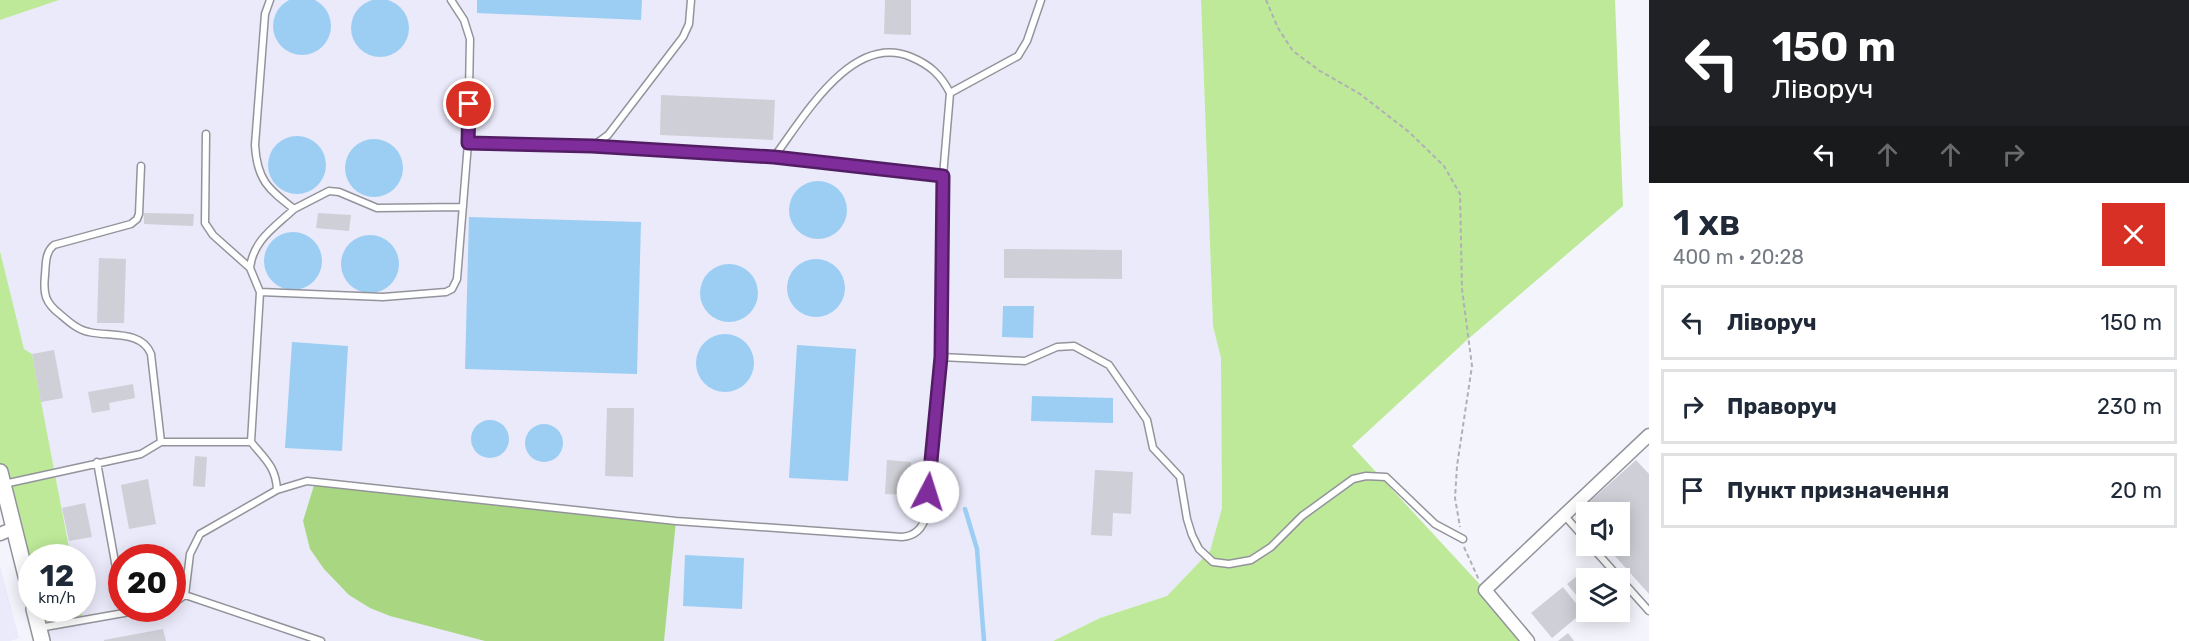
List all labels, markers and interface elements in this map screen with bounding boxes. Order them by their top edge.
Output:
text: 150 m [1772,22,1896,72]
icon: left [1673,24,1751,102]
text: Ліворуч [1772,73,1873,105]
pin [443,78,494,129]
icon: arrive [452,87,485,120]
icon: left [1808,138,1841,171]
icon: ahead [1871,138,1904,171]
icon: ahead [1934,138,1967,171]
icon: right [1997,138,2030,171]
text: 1 хв [1673,201,1740,244]
button: close [2102,203,2165,266]
text: 400 m · 20:28 [1673,245,1804,269]
icon: left [1676,306,1709,339]
text: Ліворуч [1727,309,1817,336]
text: 150 m [2101,309,2162,336]
icon: right [1676,390,1709,423]
text: Праворуч [1727,393,1837,420]
text: 230 m [2097,393,2162,420]
position arrow [896,460,960,524]
icon: arrive [1676,474,1709,507]
text: Пункт призначення [1727,477,1949,504]
text: 20 m [2110,477,2162,504]
map controls [1576,502,1630,622]
button: sound [1576,502,1630,556]
speed limit sign: 20 [108,544,186,622]
text: 12 [40,558,74,594]
button: layers [1576,568,1630,622]
text: km/h [38,589,76,607]

